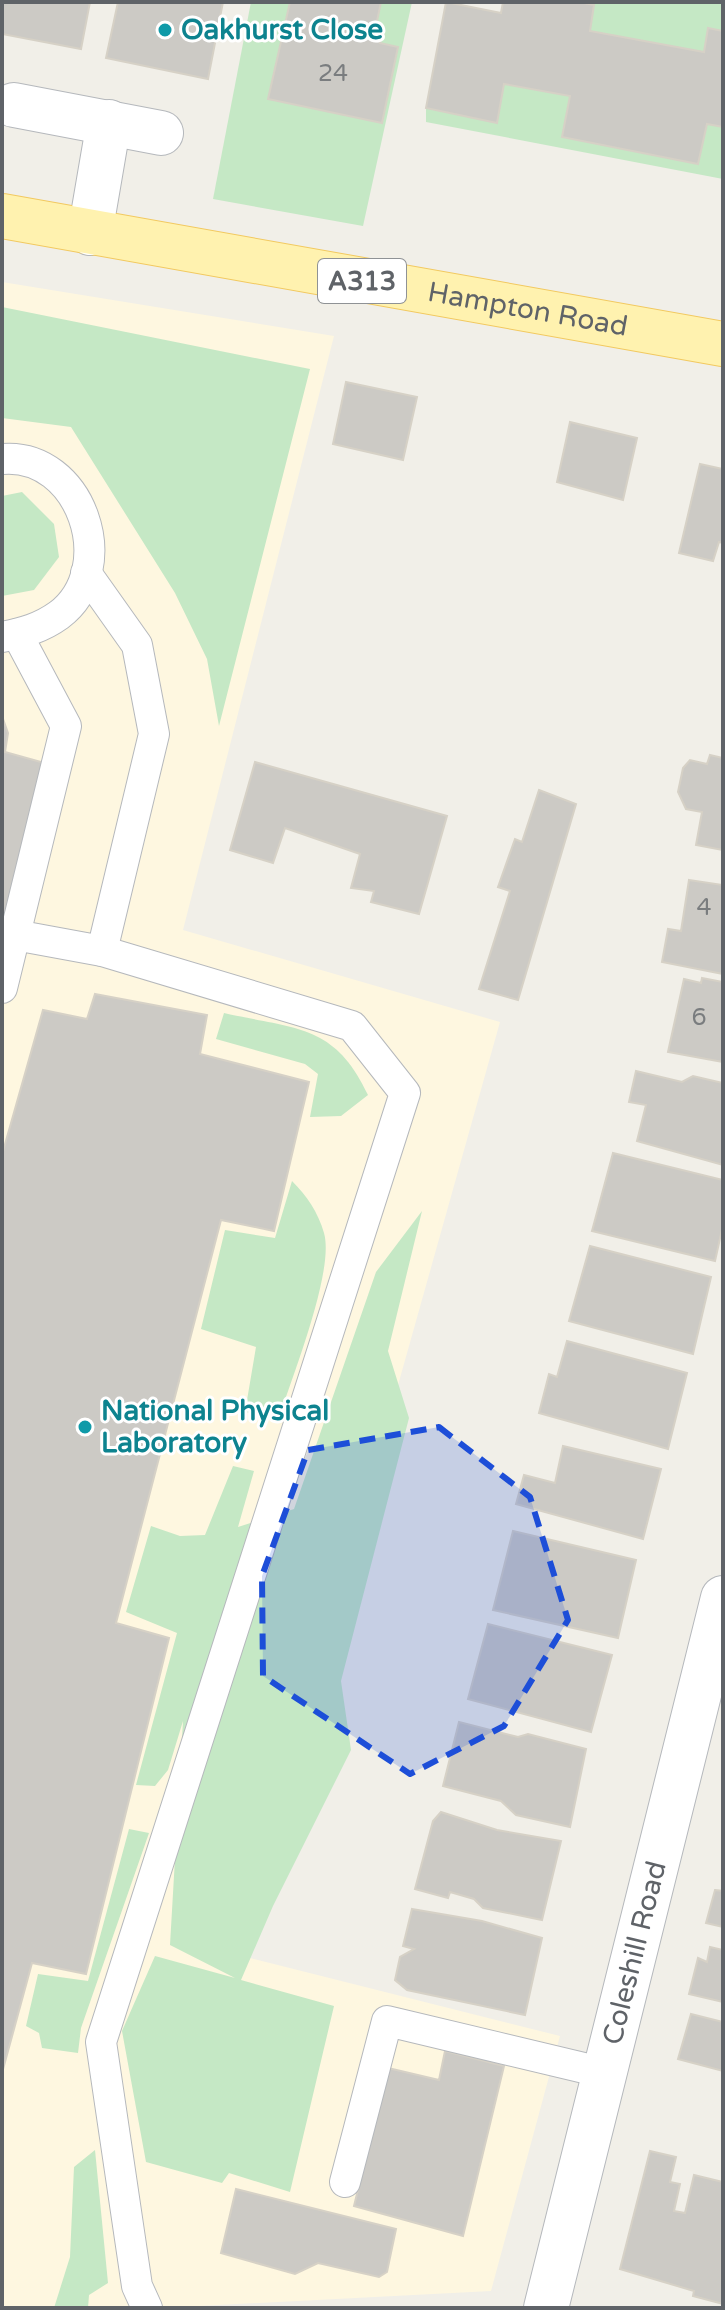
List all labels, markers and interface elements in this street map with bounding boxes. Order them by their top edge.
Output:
place label: Oakhurst Close [181,13,383,47]
marker: Oakhurst Close [156,21,174,39]
house number: 24 [318,59,348,88]
road number: A313 [318,259,406,303]
street label: Hampton Road [425,275,630,344]
house number: 4 [696,893,712,922]
house number: 6 [691,1003,707,1032]
place label: National Physical Laboratory [101,1394,329,1460]
marker: National Physical Laboratory [76,1418,94,1436]
street label: Coleshill Road [595,1858,674,2048]

